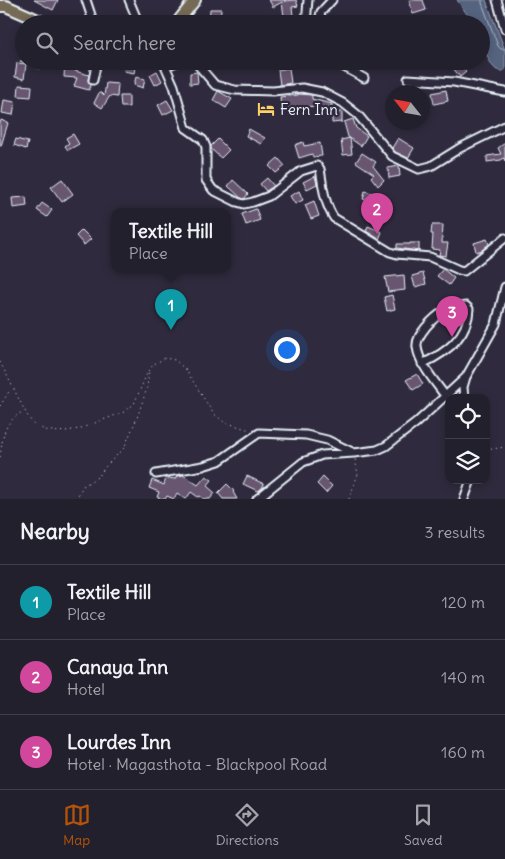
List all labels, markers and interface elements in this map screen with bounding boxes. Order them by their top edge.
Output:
search box [15,15,490,70]
icon: search [33,29,61,57]
text: Search here [73,31,176,55]
north arrow [385,85,430,130]
hotel icon: Fern Inn [256,99,276,119]
place label: Fern Inn [280,100,338,119]
pin: 2 [361,193,393,234]
popup [111,208,231,273]
text: Textile Hill [129,219,213,243]
text: Place [129,243,168,263]
pin: 1 [155,289,187,330]
pin: 3 [436,296,468,337]
your location [274,337,300,363]
map controls [445,394,490,484]
button: locate [445,394,490,439]
button: layers [445,439,490,484]
text: Nearby [20,518,90,545]
text: 3 results [425,522,485,542]
text: Textile Hill [67,580,151,604]
text: 1 [33,592,39,612]
text: 120 m [442,592,485,612]
text: Place [67,604,106,624]
text: Canaya Inn [67,655,168,679]
text: 2 [32,667,40,687]
text: 140 m [441,667,485,687]
text: Hotel [67,679,105,699]
text: Lourdes Inn [67,730,171,754]
text: 3 [31,742,41,762]
text: 160 m [441,742,485,762]
text: Hotel · Magasthota - Blackpool Road [67,754,327,774]
tab: Map [63,801,91,849]
tab: Directions [216,801,279,849]
tab: Saved [404,801,442,849]

